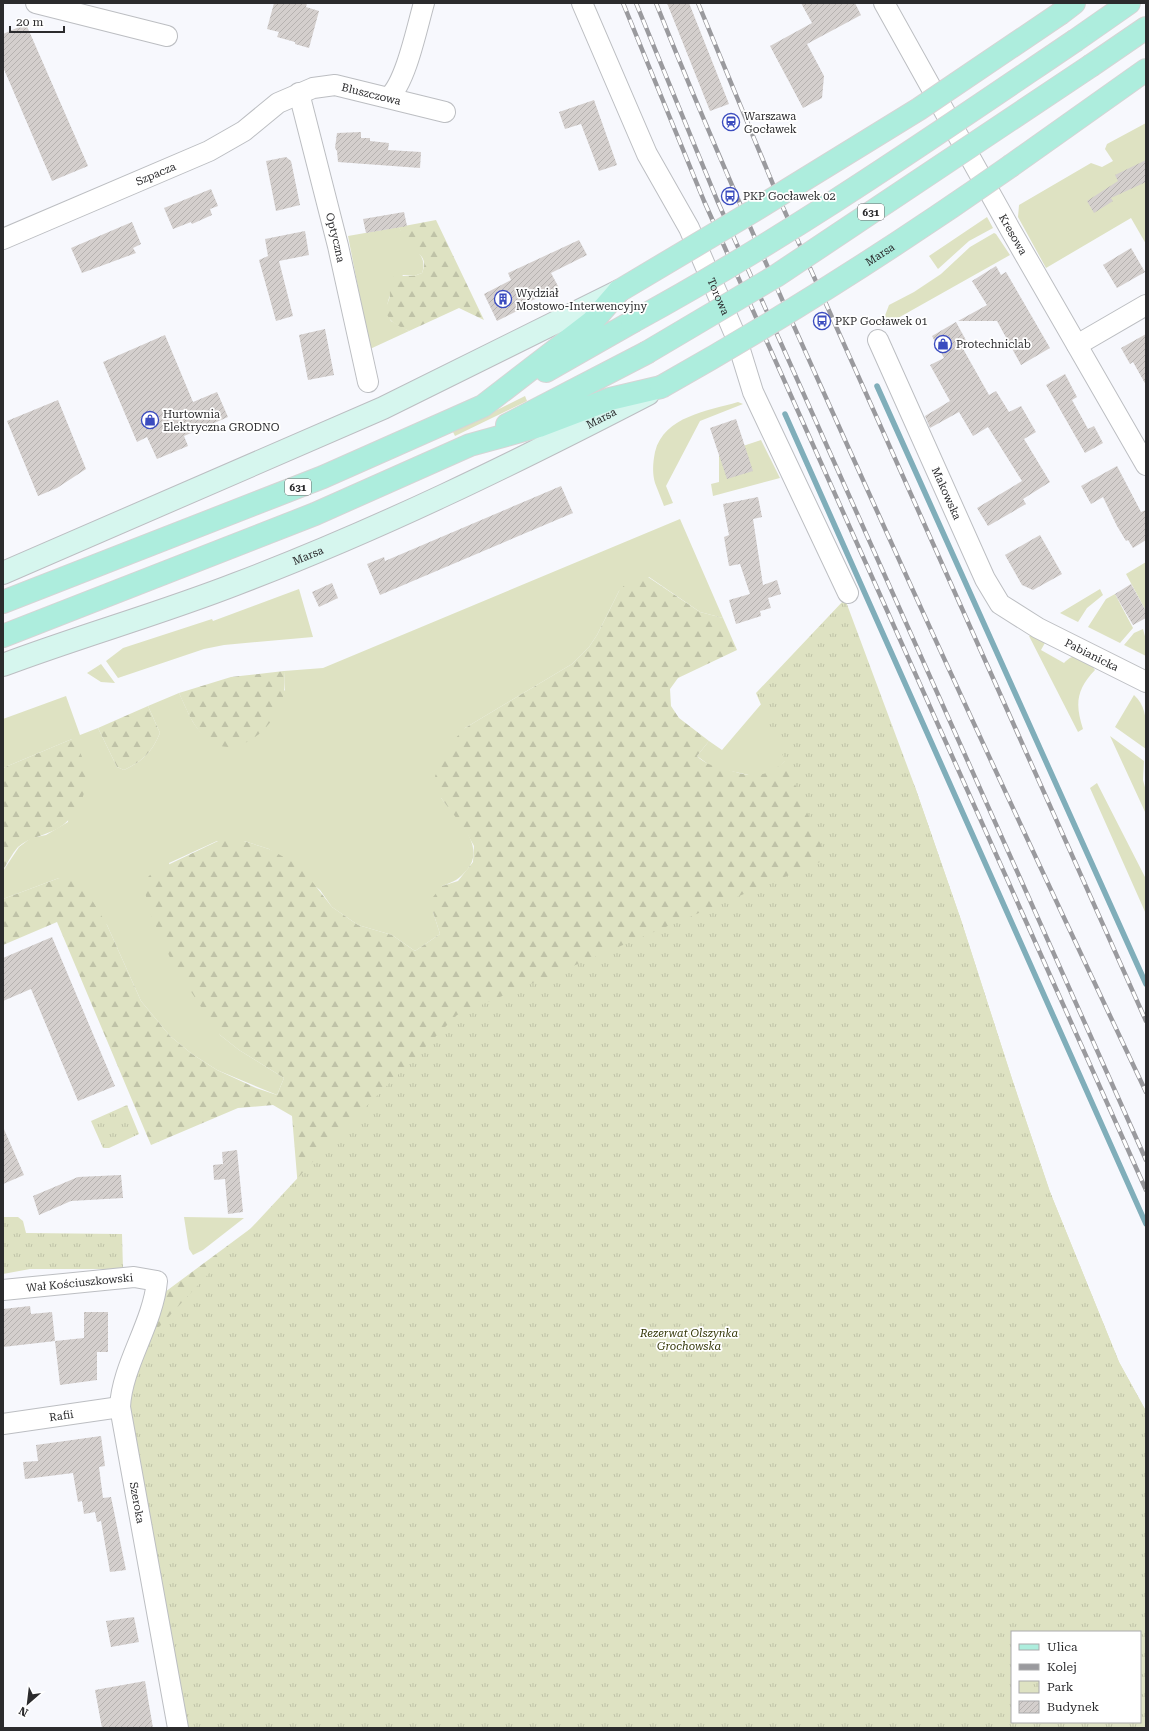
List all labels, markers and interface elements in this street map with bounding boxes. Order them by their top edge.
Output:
scale bar [10,8,64,34]
text: 20 m [16,15,43,29]
street label: Bluszczowa [340,80,402,107]
place label: Warszawa Gocławek [744,110,797,136]
station icon: Warszawa Gocławek [721,112,741,132]
street label: Szpacza [134,159,178,188]
bus stop icon: PKP Gocławek 02 [720,186,740,206]
place label: PKP Gocławek 02 [743,190,836,203]
road number: 631 [858,204,884,220]
street label: Optyczna [323,211,348,264]
street label: Kresowa [996,212,1030,257]
street label: Marsa [863,240,897,269]
street label: Torowa [705,276,732,317]
place label: Wydział Mostowo-Interwencyjny [516,287,648,313]
building icon: Wydział Mostowo-Interwencyjny [493,289,513,309]
bus stop icon: PKP Gocławek 01 [812,311,832,331]
place label: PKP Gocławek 01 [835,315,928,328]
shop icon: Protechniclab [933,334,953,354]
place label: Protechniclab [956,338,1031,351]
street label: Marsa [584,405,618,431]
place label: Hurtownia Elektryczna GRODNO [163,408,280,434]
shop icon: Hurtownia Elektryczna GRODNO [140,410,160,430]
street label: Makowska [929,465,964,522]
road number: 631 [285,479,311,495]
street label: Marsa [291,543,325,568]
street label: Pabianicka [1063,636,1121,674]
street label: Wał Kościuszkowski [25,1271,134,1294]
park label: Rezerwat Olszynka Grochowska [639,1327,738,1353]
street label: Rafii [48,1407,75,1424]
street label: Szeroka [127,1481,147,1524]
legend [1011,1631,1141,1723]
text: Ulica [1047,1640,1078,1654]
text: Kolej [1047,1660,1077,1674]
text: Park [1047,1680,1074,1694]
north arrow [8,1683,48,1723]
text: Budynek [1047,1700,1099,1714]
text: N [16,1703,30,1719]

